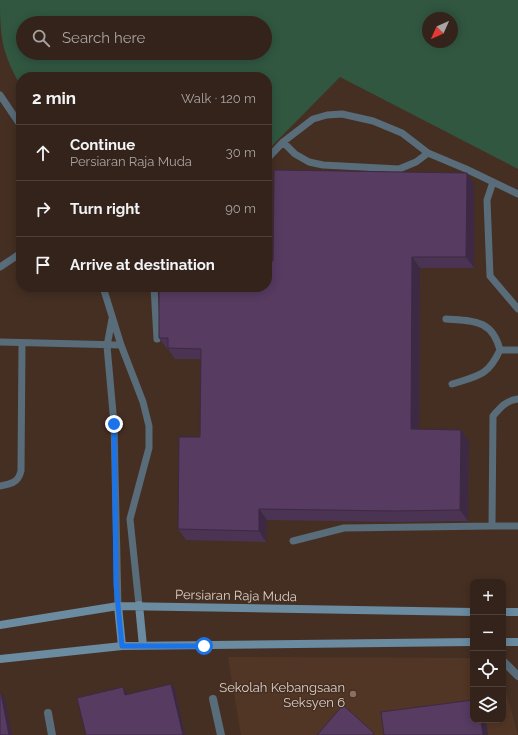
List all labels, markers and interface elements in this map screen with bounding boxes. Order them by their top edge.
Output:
north arrow [422,12,458,48]
search box [16,16,272,60]
icon: search [30,27,52,49]
text: Search here [62,29,145,47]
text: 2 min [32,88,76,108]
text: Walk · 120 m [181,91,256,106]
text: Continue [70,136,135,154]
icon: ahead [32,142,54,164]
text: 30 m [226,145,256,160]
text: Persiaran Raja Muda [70,154,192,169]
icon: right [32,198,54,220]
text: Turn right [70,200,140,218]
text: 90 m [225,201,256,216]
icon: arrive [32,254,54,276]
text: Arrive at destination [70,256,215,274]
route end [105,415,123,433]
map controls [470,579,506,723]
button: + [470,579,506,615]
street label: Persiaran Raja Muda [175,587,297,604]
button: − [470,615,506,651]
route start [195,637,213,655]
button: locate [470,651,506,687]
place label: Sekolah Kebangsaan Seksyen 6 [219,680,345,710]
button: layers [470,687,506,723]
marker: Sekolah Kebangsaan Seksyen 6 [348,689,358,699]

